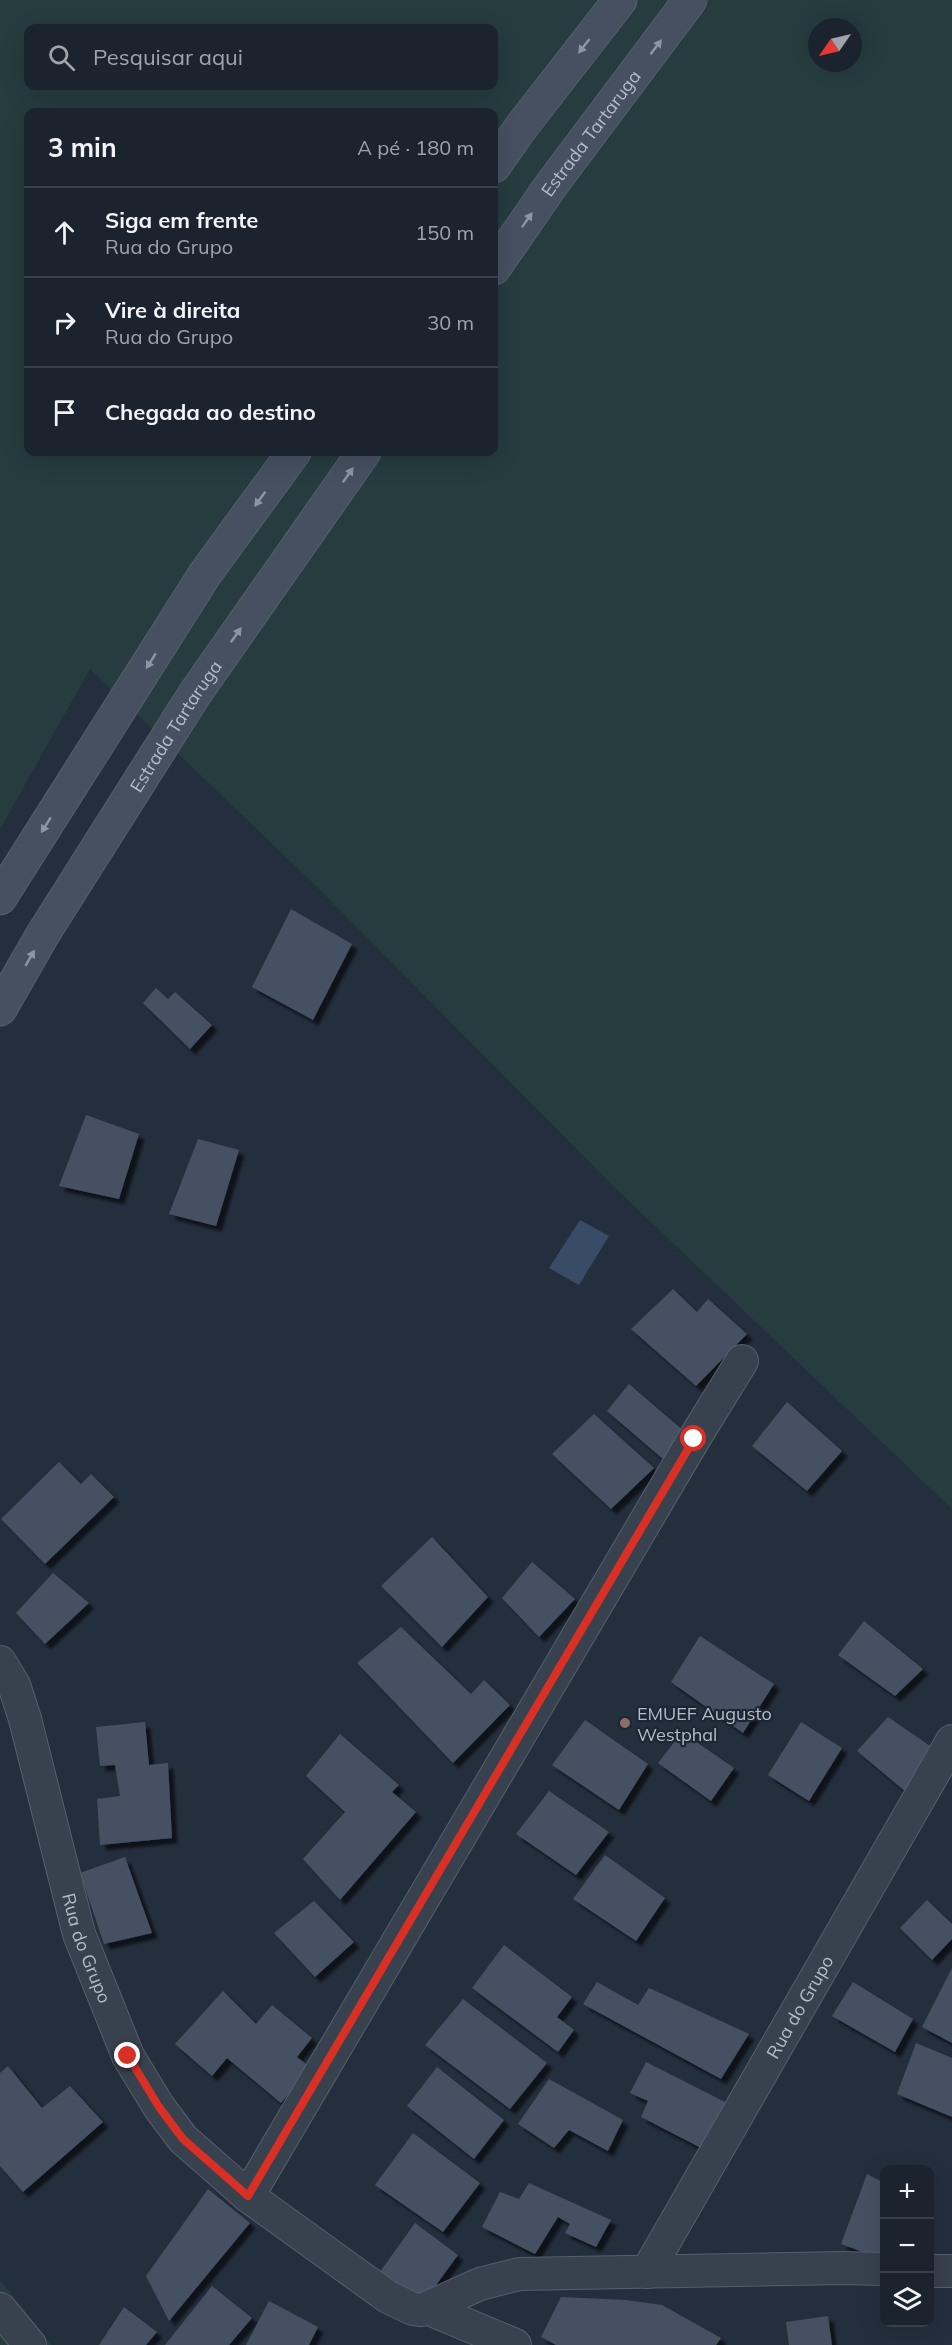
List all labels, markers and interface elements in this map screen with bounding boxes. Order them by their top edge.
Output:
north arrow [808,18,862,72]
search box [24,24,498,90]
one-way arrow [577,38,590,54]
one-way arrow [649,39,661,54]
icon: search [45,41,78,74]
text: Pesquisar aqui [93,43,243,71]
street label: Estrada Tartaruga [536,65,645,201]
text: 3 min [48,131,117,164]
text: A pé · 180 m [357,135,474,160]
text: Siga em frente [105,206,258,234]
one-way arrow [521,213,533,229]
icon: ahead [48,216,81,249]
text: 150 m [415,220,474,245]
text: Rua do Grupo [105,234,233,259]
text: Vire à direita [105,296,240,324]
icon: right [48,306,81,339]
text: 30 m [427,310,474,335]
text: Rua do Grupo [105,324,233,349]
icon: arrive [48,396,81,429]
text: Chegada ao destino [105,398,316,426]
one-way arrow [342,467,354,483]
one-way arrow [254,491,266,506]
one-way arrow [230,627,242,643]
one-way arrow [145,652,156,669]
street label: Estrada Tartaruga [124,656,226,796]
one-way arrow [41,817,52,833]
one-way arrow [24,950,35,966]
route start [680,1425,706,1451]
place label: EMUEF Augusto Westphal [637,1702,772,1746]
marker: EMUEF Augusto Westphal [618,1716,632,1730]
street label: Rua do Grupo [58,1890,117,2006]
street label: Rua do Grupo [761,1951,838,2062]
route end [114,2042,140,2068]
map controls [880,2165,934,2327]
button: + [880,2165,934,2219]
button: − [880,2219,934,2273]
button: layers [880,2273,934,2327]

